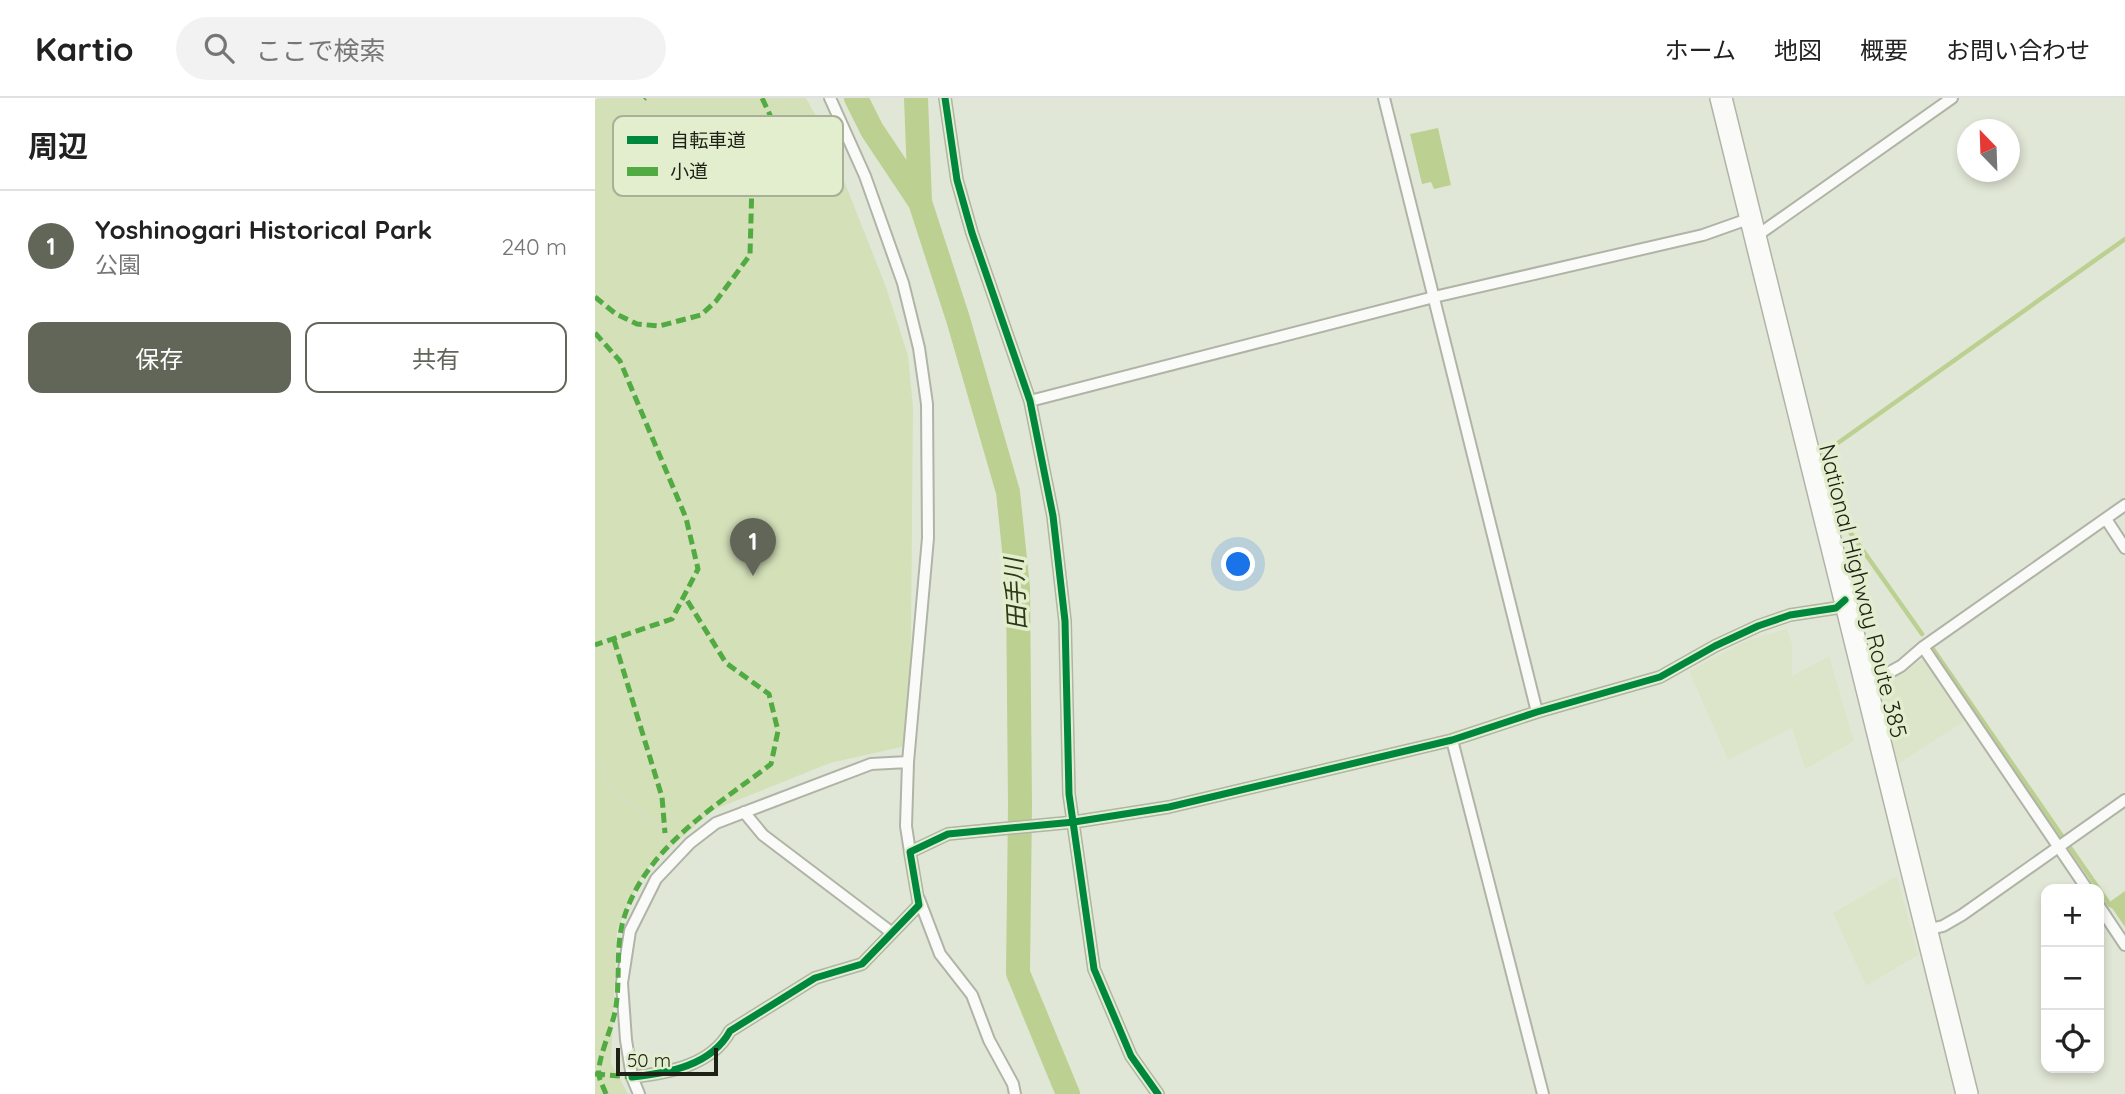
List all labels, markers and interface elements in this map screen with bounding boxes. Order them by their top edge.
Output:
search box [176,17,666,80]
text: Kartio [35,28,134,69]
icon: search [200,29,238,67]
text: ここで検索 [256,34,386,67]
text: ホーム [1665,35,1736,65]
text: 地図 [1774,35,1822,65]
text: 概要 [1860,35,1908,65]
text: お問い合わせ [1946,35,2090,65]
legend [613,116,843,196]
north arrow [1957,119,2020,182]
text: 周辺 [28,127,88,165]
text: 自転車道 [670,128,746,152]
text: 小道 [670,159,708,183]
text: Yoshinogari Historical Park [95,213,432,246]
text: 1 [47,232,55,261]
text: 240 m [502,232,567,261]
text: 公園 [95,250,141,279]
button: 保存 [28,322,291,393]
button: 共有 [305,322,567,393]
street label: National Highway Route 385 [1813,441,1914,741]
pin: 1 [730,518,776,576]
your location [1221,547,1255,581]
water label: 田手川 [998,554,1032,631]
map controls [2041,884,2104,1073]
button: + [2041,884,2104,947]
button: − [2041,947,2104,1010]
button: locate [2041,1010,2104,1073]
scale bar [616,1045,717,1077]
text: 50 m [627,1048,671,1072]

